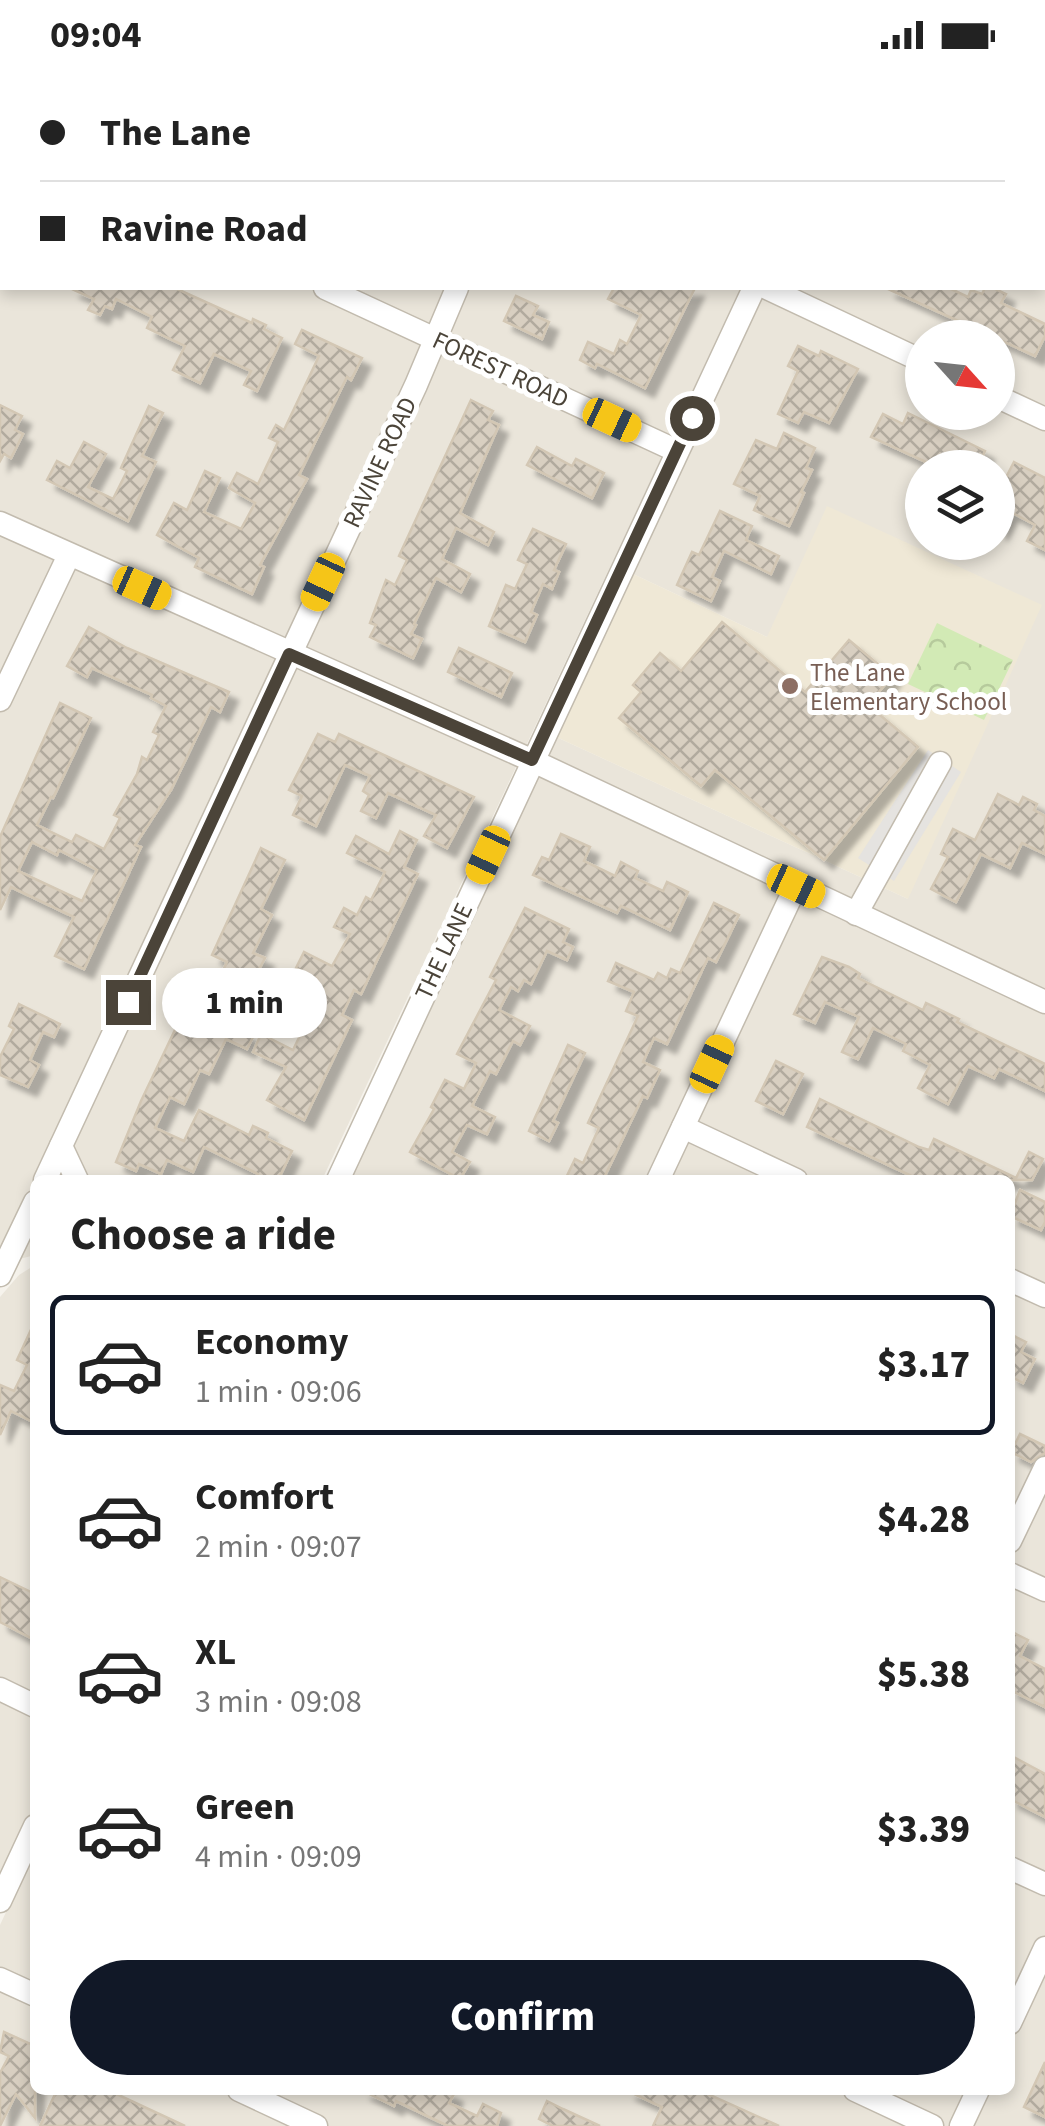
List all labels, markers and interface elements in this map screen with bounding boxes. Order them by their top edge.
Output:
text: 09:04 [50,8,142,62]
text: The Lane [100,106,251,160]
text: Ravine Road [100,202,308,256]
north arrow [905,320,1015,430]
map controls [905,320,1015,560]
street label: FOREST ROAD [426,323,575,417]
street label: RAVINE ROAD [334,391,426,534]
car [578,394,646,446]
route start [670,396,715,441]
button: layers [905,450,1015,560]
car [297,548,349,616]
car [108,562,176,614]
place label: The Lane Elementary School [810,655,1007,720]
marker: The Lane Elementary School [779,675,801,697]
car [462,821,514,889]
car [762,860,830,912]
street label: THE LANE [406,897,482,1006]
callout: 1 min [163,967,328,1037]
route end [106,980,151,1025]
text: 1 min [205,980,284,1026]
car [686,1030,738,1098]
text: Choose a ride [70,1203,336,1267]
text: Economy [195,1315,348,1369]
icon: car [75,1320,165,1410]
text: $3.17 [877,1338,970,1392]
text: 1 min · 09:06 [195,1369,362,1415]
text: Comfort [195,1470,334,1524]
icon: car [75,1475,165,1565]
text: $4.28 [877,1493,970,1547]
text: 2 min · 09:07 [195,1524,362,1570]
text: XL [195,1625,236,1679]
icon: car [75,1630,165,1720]
text: $5.38 [877,1648,970,1702]
text: 3 min · 09:08 [195,1679,362,1725]
text: Green [195,1780,295,1834]
icon: car [75,1785,165,1875]
text: $3.39 [877,1803,970,1857]
text: 4 min · 09:09 [195,1834,362,1880]
button: Confirm [70,1960,975,2075]

